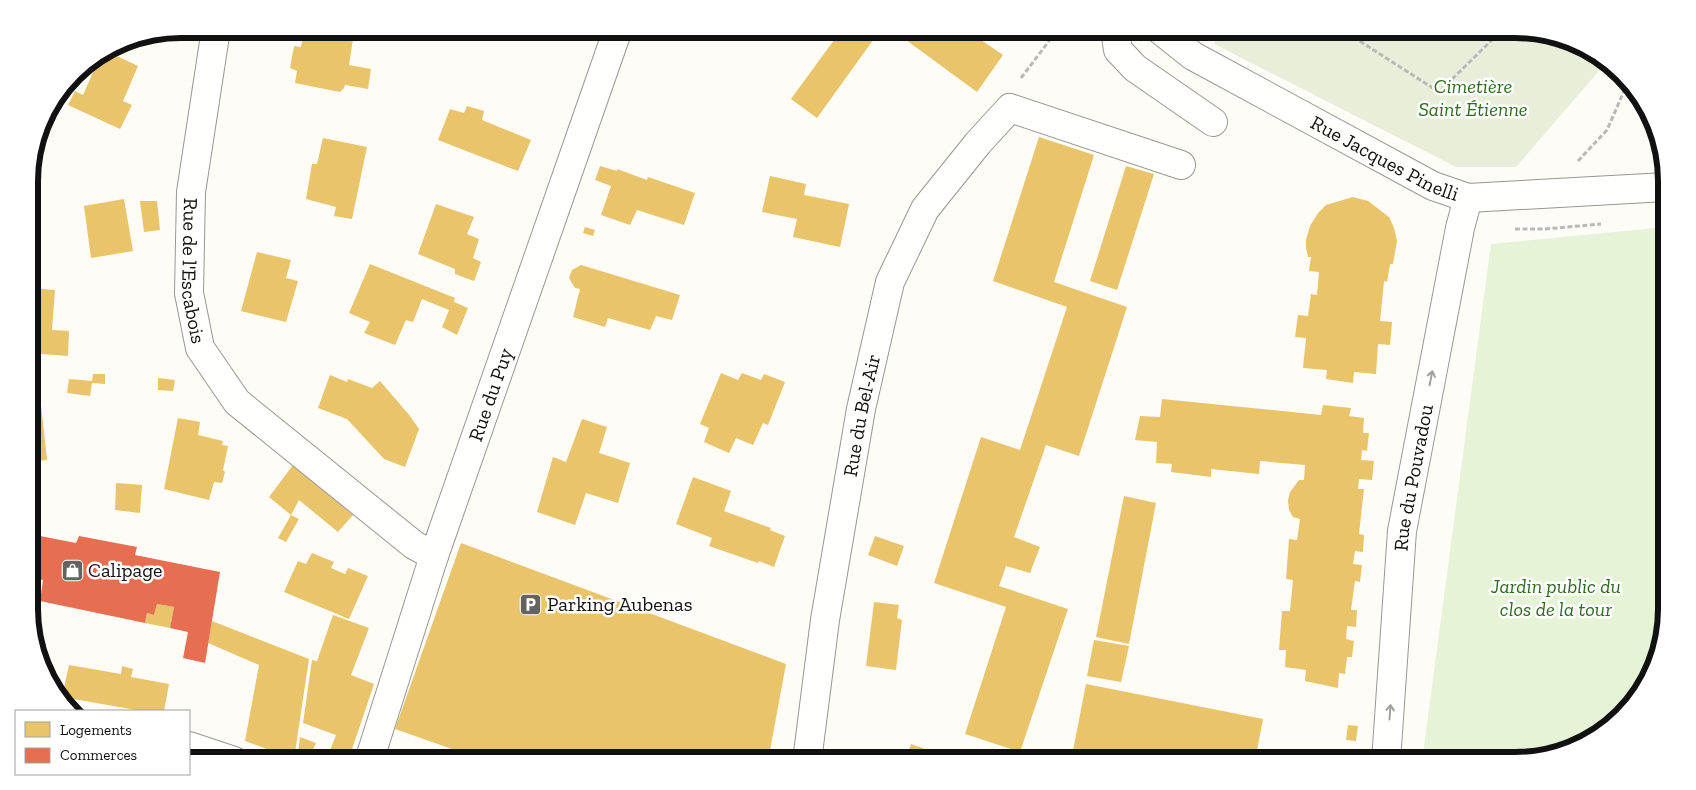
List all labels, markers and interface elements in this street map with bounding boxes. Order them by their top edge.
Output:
park label: Cimetière Saint Étienne [1418,74,1528,121]
street label: Rue Jacques Pinelli [1307,110,1462,206]
street label: Rue de l'Escabois [177,198,211,346]
street label: Rue du Puy [463,344,518,444]
street label: Rue du Bel-Air [838,352,885,478]
one-way arrow [1427,370,1437,386]
street label: Rue du Pouvadou [1389,402,1438,552]
shop icon: Calipage [60,558,84,582]
place label: Calipage [88,558,163,582]
park label: Jardin public du clos de la tour [1490,574,1621,621]
parking icon: Parking Aubenas [519,592,543,616]
place label: Parking Aubenas [547,592,692,616]
one-way arrow [1385,705,1394,721]
legend [15,710,190,775]
text: Logements [60,721,132,739]
text: Commerces [60,746,137,764]

